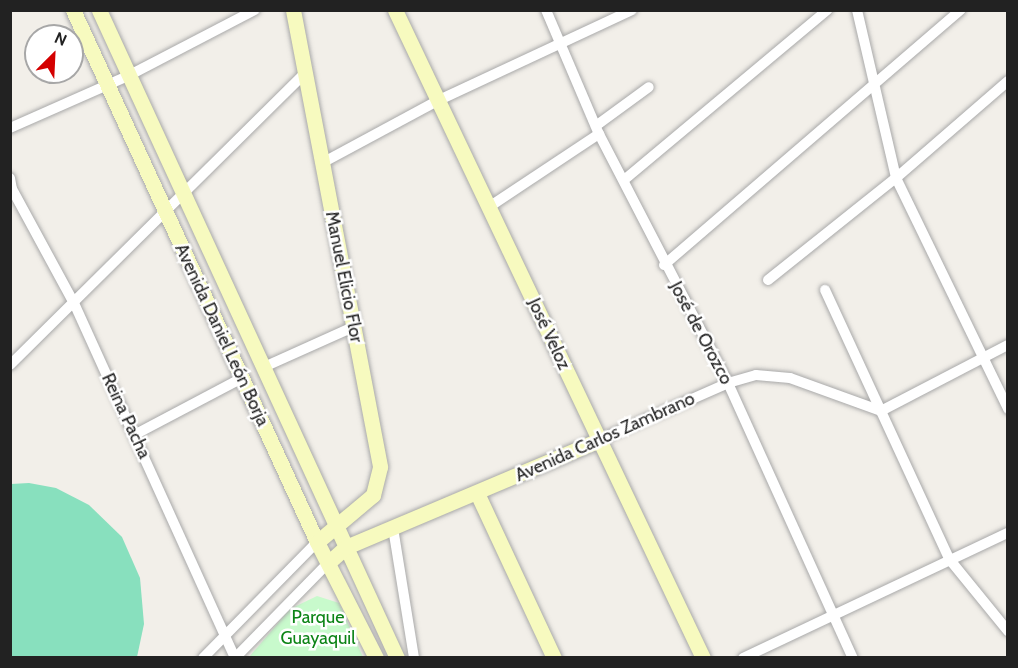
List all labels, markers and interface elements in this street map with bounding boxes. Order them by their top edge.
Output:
north arrow [24,24,84,84]
text: N [52,28,70,50]
street label: Manuel Elicio Flor [321,210,367,344]
street label: Avenida Daniel León Borja [170,240,274,430]
street label: José de Orozco [665,278,737,388]
street label: José Veloz [523,295,575,373]
street label: Reina Pacha [97,370,155,462]
street label: Avenida Carlos Zambrano [512,388,698,486]
park label: Parque Guayaquil [281,607,355,650]

